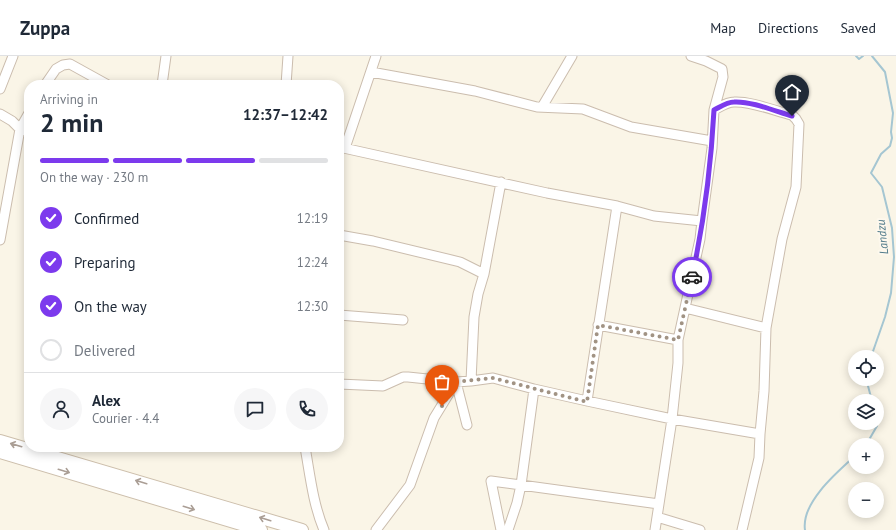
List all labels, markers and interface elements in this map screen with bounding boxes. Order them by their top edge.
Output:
text: Zuppa [20,16,70,40]
text: Map [710,19,736,37]
text: Directions [758,19,818,37]
text: Saved [840,19,876,37]
pin [775,75,809,116]
icon: home [781,81,803,103]
text: Arriving in [40,91,98,108]
text: 12:37–12:42 [243,105,328,124]
text: 2 min [40,106,103,139]
text: On the way · 230 m [40,169,148,186]
icon: check [40,207,62,229]
text: Confirmed [74,209,139,228]
text: 12:19 [297,210,328,227]
water label: Landzu [873,219,891,255]
icon: check [40,251,62,273]
text: Preparing [74,253,136,272]
text: 12:24 [297,254,328,271]
courier [672,257,712,297]
icon: car [681,266,703,288]
icon: check [40,295,62,317]
text: On the way [74,297,147,316]
text: 12:30 [297,298,328,315]
text: Delivered [74,341,135,360]
map controls [848,350,884,518]
button: locate [848,350,884,386]
pin [425,365,459,406]
icon: bag [431,371,453,393]
button: person [40,388,82,430]
button: chat [234,388,276,430]
button: phone [286,388,328,430]
text: Alex [92,391,121,410]
button: layers [848,394,884,430]
text: Courier · 4.4 [92,410,159,427]
button: + [848,438,884,474]
one-way arrow [9,441,22,448]
one-way arrow [58,468,71,475]
one-way arrow [134,478,147,485]
button: − [848,482,884,518]
one-way arrow [182,505,195,512]
one-way arrow [259,515,272,522]

